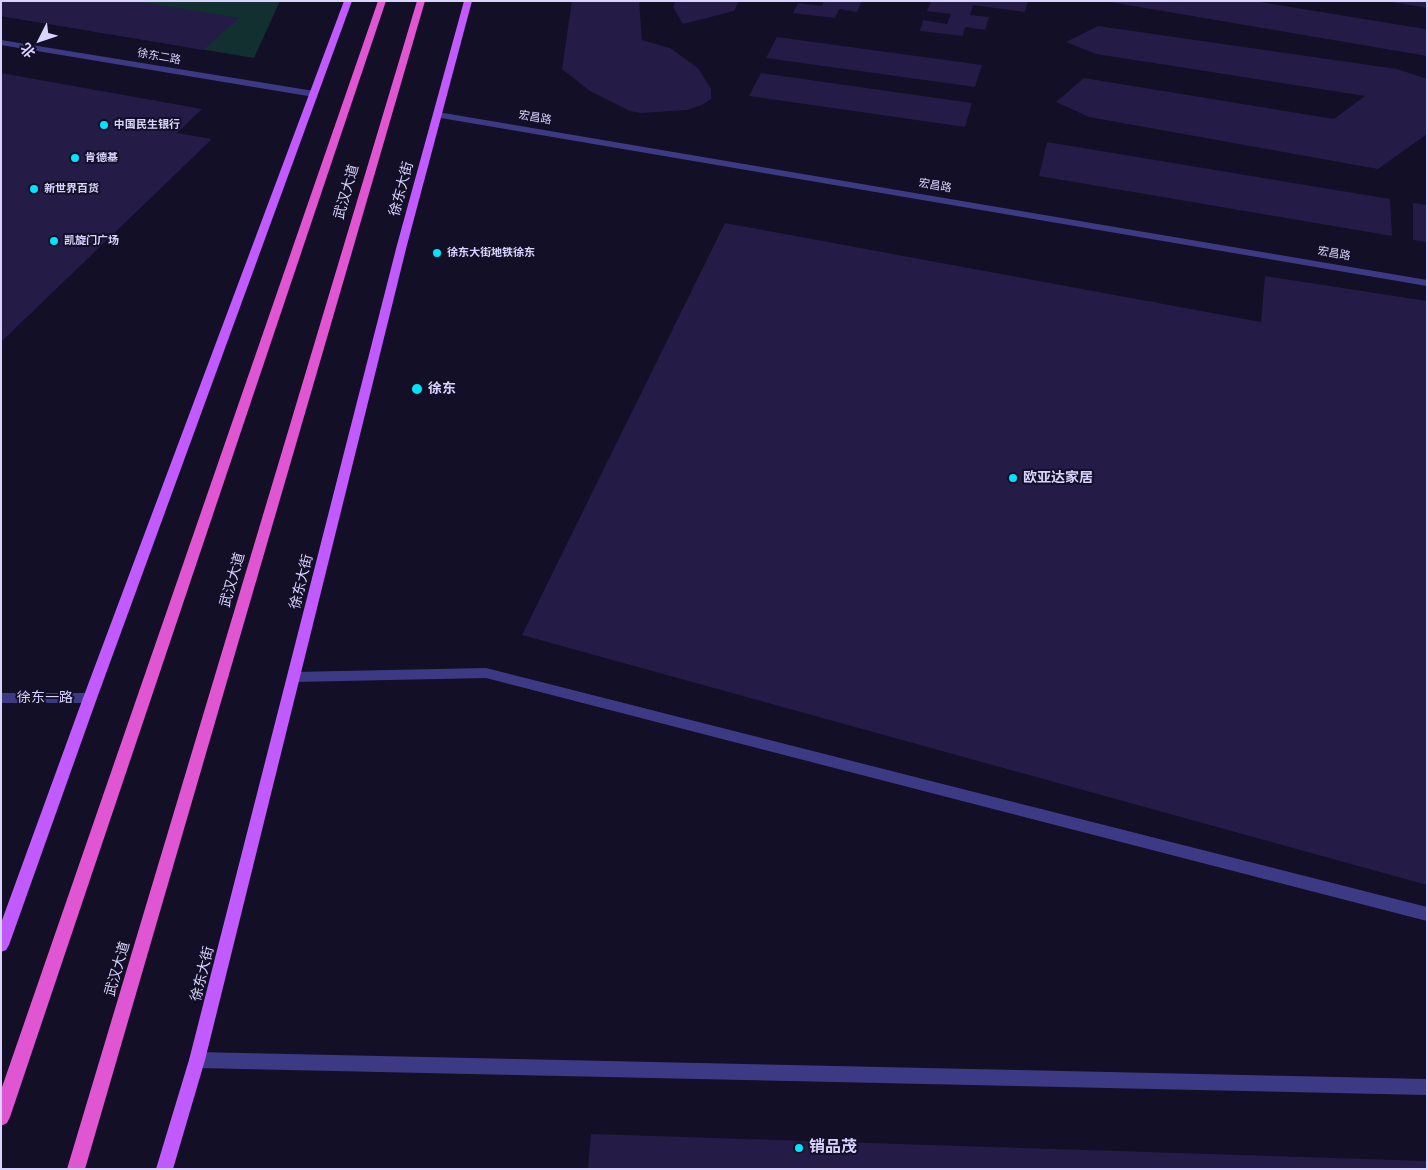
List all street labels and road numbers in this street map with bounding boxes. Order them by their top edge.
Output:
street label: 徐东二路 [136,47,182,67]
street label: 宏昌路 [518,109,552,127]
street label: 徐东大街 [387,160,417,218]
street label: 武汉大道 [331,163,363,221]
street label: 宏昌路 [918,177,952,195]
street label: 宏昌路 [1317,245,1351,263]
street label: 武汉大道 [217,551,249,609]
street label: 徐东大街 [287,553,317,611]
street label: 徐东一路 [17,690,73,706]
street label: 武汉大道 [102,940,134,998]
street label: 徐东大街 [188,945,218,1003]

